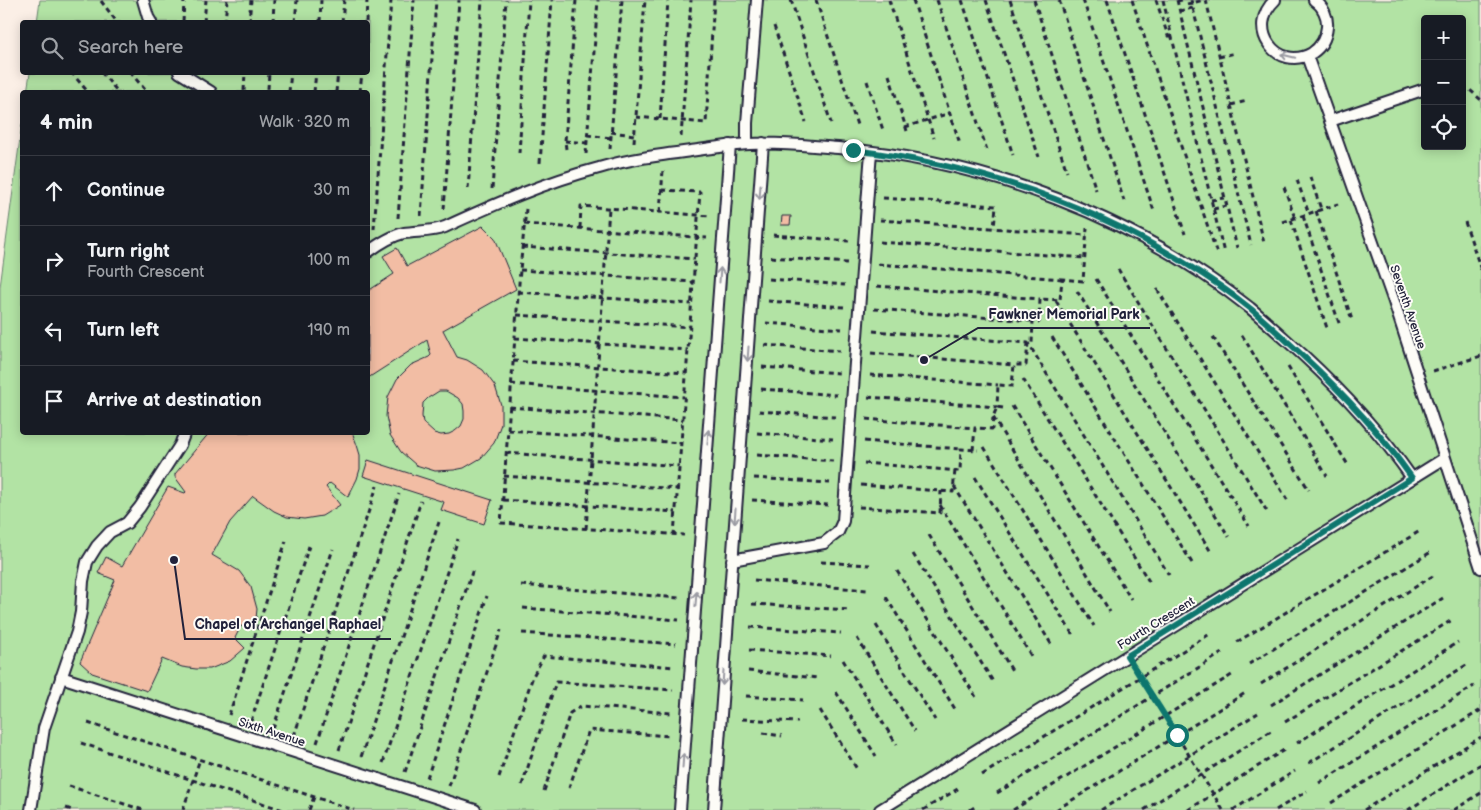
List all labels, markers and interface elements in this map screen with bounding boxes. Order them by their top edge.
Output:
map controls [1421,15,1466,150]
button: + [1421,15,1466,60]
search box [20,20,370,75]
icon: search [38,34,66,62]
text: Search here [78,36,183,59]
one-way arrow [1281,51,1297,60]
button: − [1421,60,1466,105]
button: locate [1421,105,1466,150]
text: 4 min [40,110,93,135]
text: Walk · 320 m [259,113,350,132]
route end [842,139,865,162]
icon: ahead [40,177,68,205]
text: Continue [87,179,165,202]
text: 30 m [313,181,350,200]
one-way arrow [755,184,764,200]
text: Turn right [87,240,170,263]
icon: right [40,247,68,275]
text: 100 m [307,251,350,270]
text: Fourth Crescent [87,263,204,282]
street label: Seventh Avenue [1386,263,1429,351]
one-way arrow [716,268,725,284]
callout: Fawkner Memorial Park [978,299,1150,328]
text: Fawkner Memorial Park [988,306,1140,323]
icon: left [40,317,68,345]
text: Turn left [87,319,159,342]
text: 190 m [308,321,350,340]
one-way arrow [743,346,752,362]
icon: arrive [40,387,68,415]
text: Arrive at destination [87,389,262,412]
one-way arrow [703,430,713,446]
one-way arrow [731,508,740,524]
one-way arrow [691,592,701,608]
street label: Fourth Crescent [1115,594,1198,653]
callout: Chapel of Archangel Raphael [185,610,391,639]
text: Chapel of Archangel Raphael [195,616,381,633]
one-way arrow [719,670,728,686]
street label: Sixth Avenue [236,715,307,750]
route start [1166,724,1189,747]
one-way arrow [679,754,688,770]

